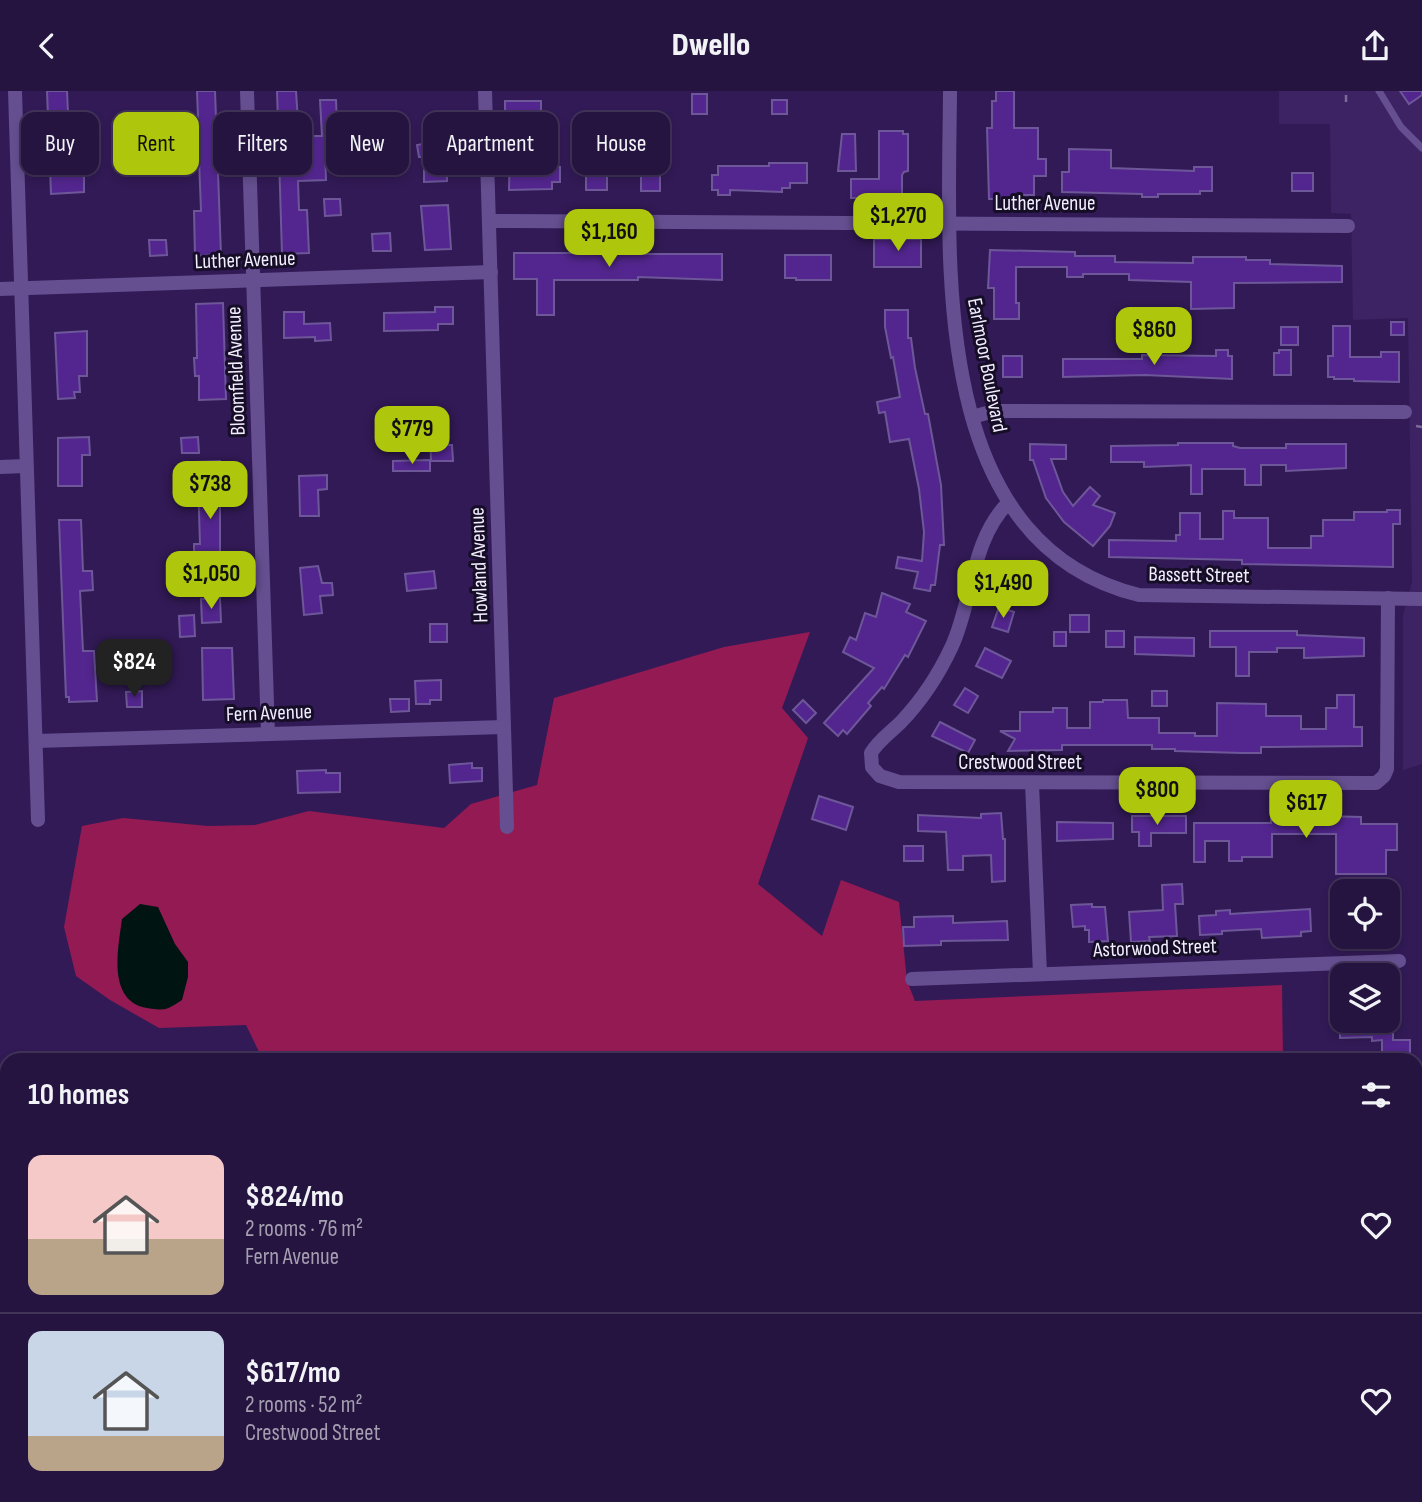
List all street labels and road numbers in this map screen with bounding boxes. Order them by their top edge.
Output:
street label: Luther Avenue [994,191,1096,216]
street label: Luther Avenue [194,246,296,274]
street label: Earlmoor Boulevard [962,296,1012,434]
street label: Bloomfield Avenue [221,306,251,436]
street label: Howland Avenue [464,507,494,623]
street label: Bassett Street [1148,562,1250,588]
street label: Fern Avenue [226,699,312,727]
street label: Crestwood Street [958,750,1082,775]
street label: Astorwood Street [1092,933,1217,963]

